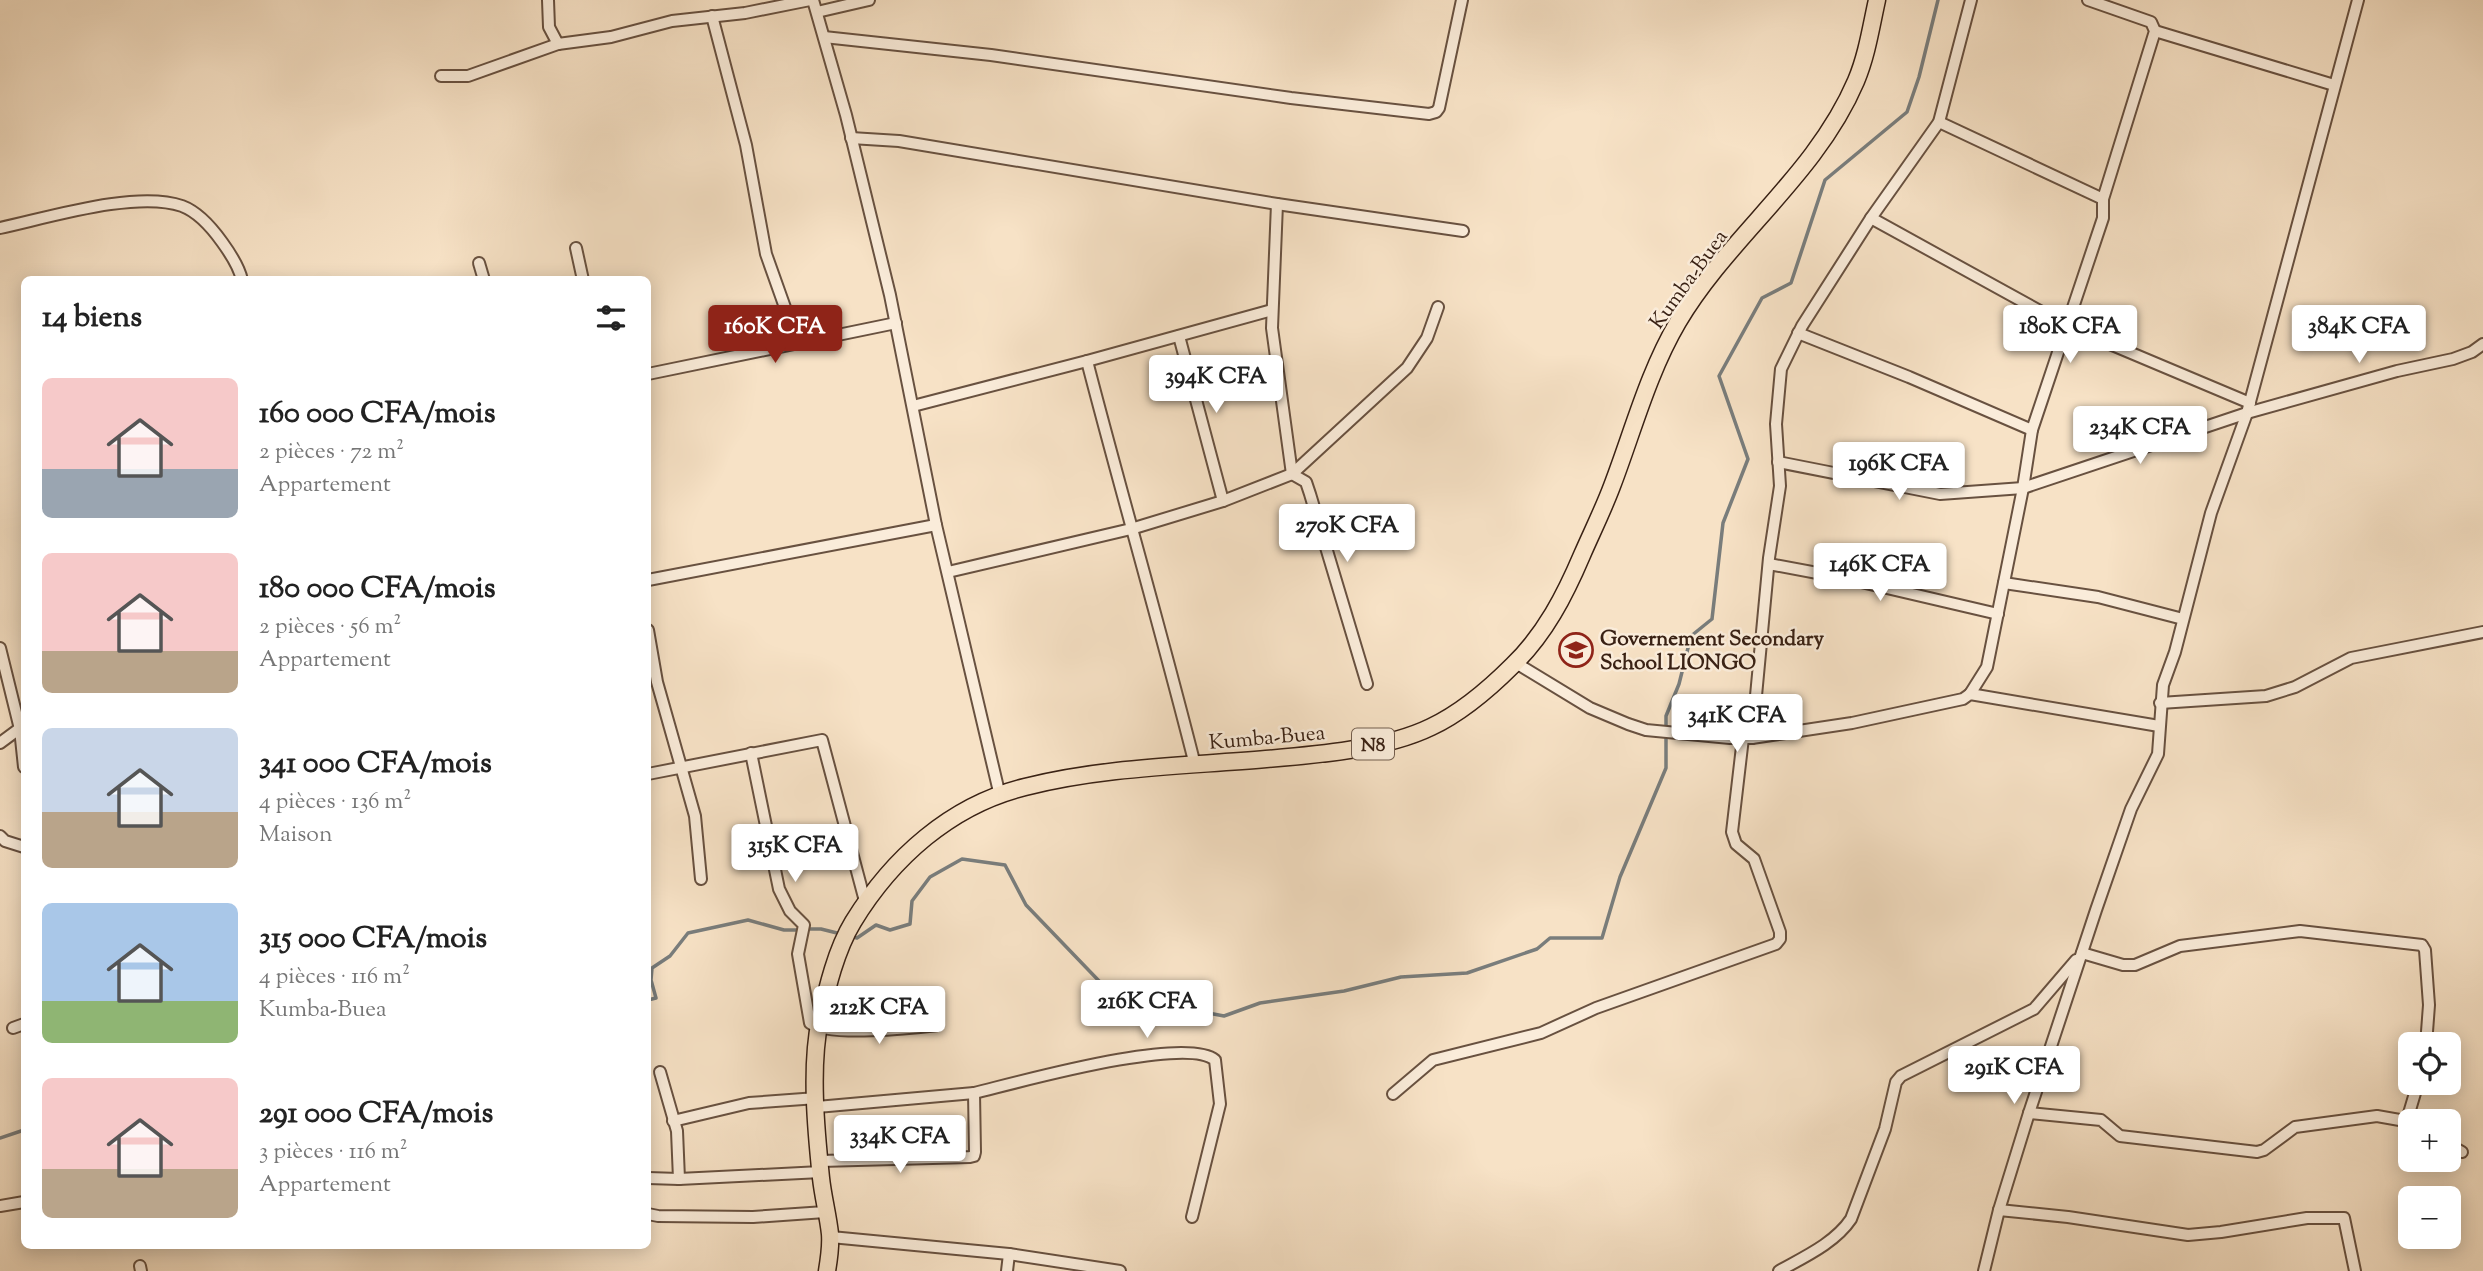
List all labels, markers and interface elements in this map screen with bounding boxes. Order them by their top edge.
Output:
street label: Kumba-Buea [1643,224,1736,336]
text: 14 biens [42,297,142,340]
icon: filters [592,299,630,337]
pin: 160K CFA [703,306,847,365]
pin: 180K CFA [1998,306,2142,365]
pin: 384K CFA [2287,306,2431,365]
text: 160K CFA [724,311,826,344]
text: 180K CFA [2019,311,2121,344]
text: 384K CFA [2308,311,2410,344]
pin: 394K CFA [1144,356,1288,415]
text: 394K CFA [1165,361,1267,394]
text: 160 000 CFA/mois [259,393,495,436]
icon: home [98,406,182,490]
pin: 234K CFA [2068,406,2212,466]
text: 234K CFA [2089,412,2191,445]
text: 2 pièces · 72 m² [259,436,404,469]
pin: 196K CFA [1827,442,1971,502]
text: 196K CFA [1849,448,1949,481]
text: Appartement [259,469,391,502]
pin: 270K CFA [1275,504,1419,564]
text: 270K CFA [1295,510,1399,543]
pin: 146K CFA [1808,544,1952,603]
text: 146K CFA [1830,549,1930,582]
text: 180 000 CFA/mois [259,568,496,611]
icon: home [98,581,182,665]
text: 2 pièces · 56 m² [259,611,401,644]
place label: Governement Secondary School LIONGO [1600,625,1824,679]
school or university icon: Governement Secondary School LIONGO [1557,631,1595,669]
text: Appartement [259,644,391,677]
pin: 341K CFA [1665,694,1809,754]
text: 341K CFA [1688,700,1786,733]
street label: Kumba-Buea [1208,719,1327,759]
road number: N8 [1352,729,1394,760]
text: 341 000 CFA/mois [259,743,492,786]
icon: home [98,756,182,840]
text: 4 pièces · 136 m² [259,786,411,819]
text: Maison [259,819,333,852]
pin: 315K CFA [723,824,867,884]
text: 315K CFA [747,830,843,863]
text: 315 000 CFA/mois [259,918,487,961]
icon: home [98,931,182,1015]
text: 4 pièces · 116 m² [259,961,410,994]
pin: 216K CFA [1075,981,1219,1040]
pin: 212K CFA [807,986,951,1046]
text: 216K CFA [1097,986,1197,1019]
text: 212K CFA [829,992,929,1025]
text: Kumba-Buea [259,994,387,1027]
map controls [2398,1032,2461,1249]
button: locate [2398,1032,2461,1095]
pin: 291K CFA [1942,1046,2086,1106]
text: 291K CFA [1964,1052,2064,1085]
text: 291 000 CFA/mois [259,1093,493,1136]
icon: home [98,1106,182,1190]
button: + [2398,1109,2461,1172]
pin: 334K CFA [828,1116,972,1175]
text: 334K CFA [850,1121,950,1154]
text: 3 pièces · 116 m² [259,1136,408,1169]
text: Appartement [259,1169,391,1202]
button: − [2398,1186,2461,1249]

